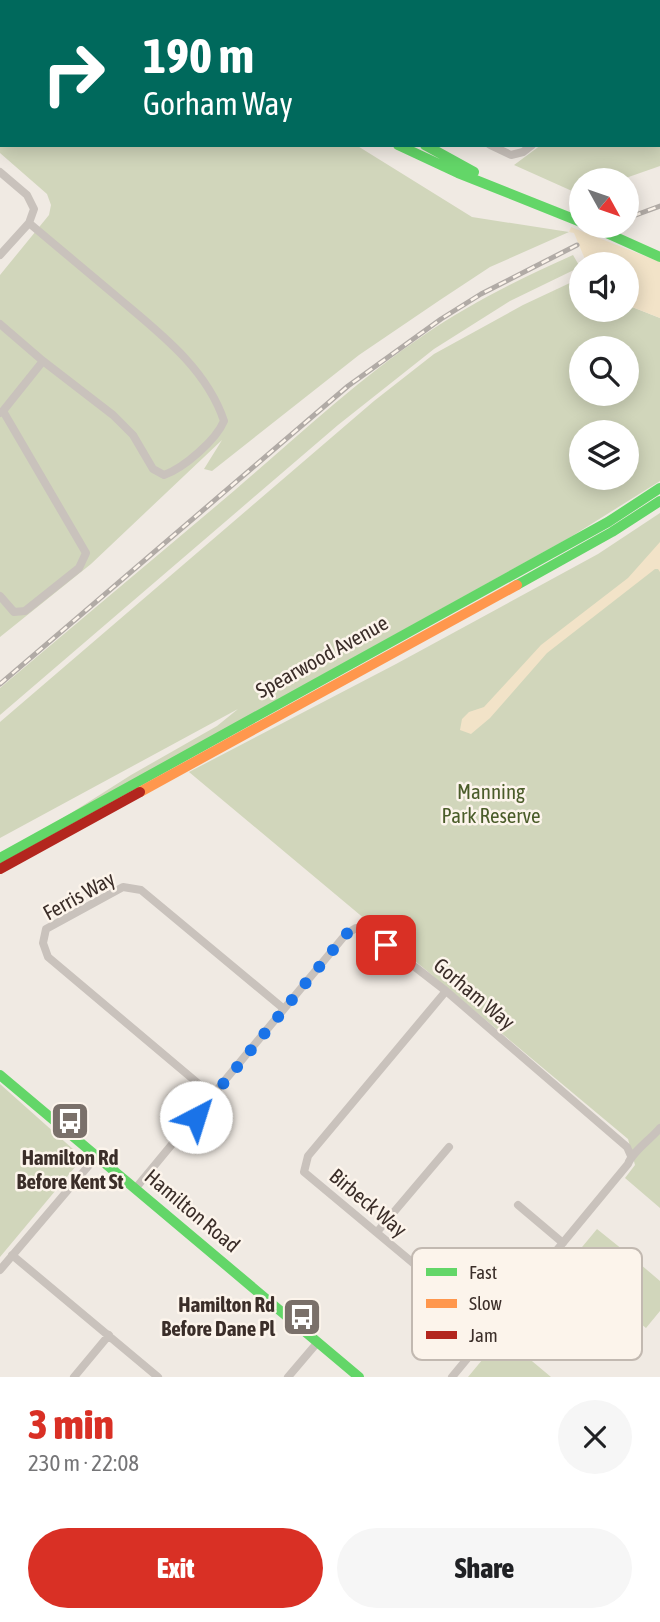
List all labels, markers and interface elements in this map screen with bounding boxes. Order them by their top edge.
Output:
text: 190 m [143,27,254,83]
icon: right [28,28,119,119]
text: Gorham Way [143,85,293,122]
north arrow [569,168,639,238]
map controls [569,168,639,490]
button: sound [569,252,639,322]
button: search [569,336,639,406]
button: layers [569,420,639,490]
street label: Spearwood Avenue [251,610,392,702]
park label: Manning Park Reserve [441,779,541,827]
street label: Ferris Way [39,866,119,925]
pin [356,915,416,975]
icon: arrive [367,926,405,964]
street label: Gorham Way [429,952,520,1034]
position arrow [159,1080,233,1154]
bus stop icon: Hamilton Rd Before Kent St [49,1100,91,1142]
place label: Hamilton Rd Before Kent St [16,1145,124,1193]
street label: Birbeck Way [325,1163,412,1242]
street label: Hamilton Road [140,1164,245,1257]
legend [412,1248,642,1360]
text: Fast [469,1261,497,1283]
place label: Hamilton Rd Before Dane Pl [161,1292,275,1340]
text: Slow [469,1292,503,1314]
bus stop icon: Hamilton Rd Before Dane Pl [281,1296,323,1338]
text: Jam [469,1324,498,1346]
text: 3 min [28,1400,114,1448]
button: close [558,1400,632,1474]
text: 230 m · 22:08 [28,1450,139,1476]
button: Exit [28,1528,323,1608]
button: Share [337,1528,632,1608]

